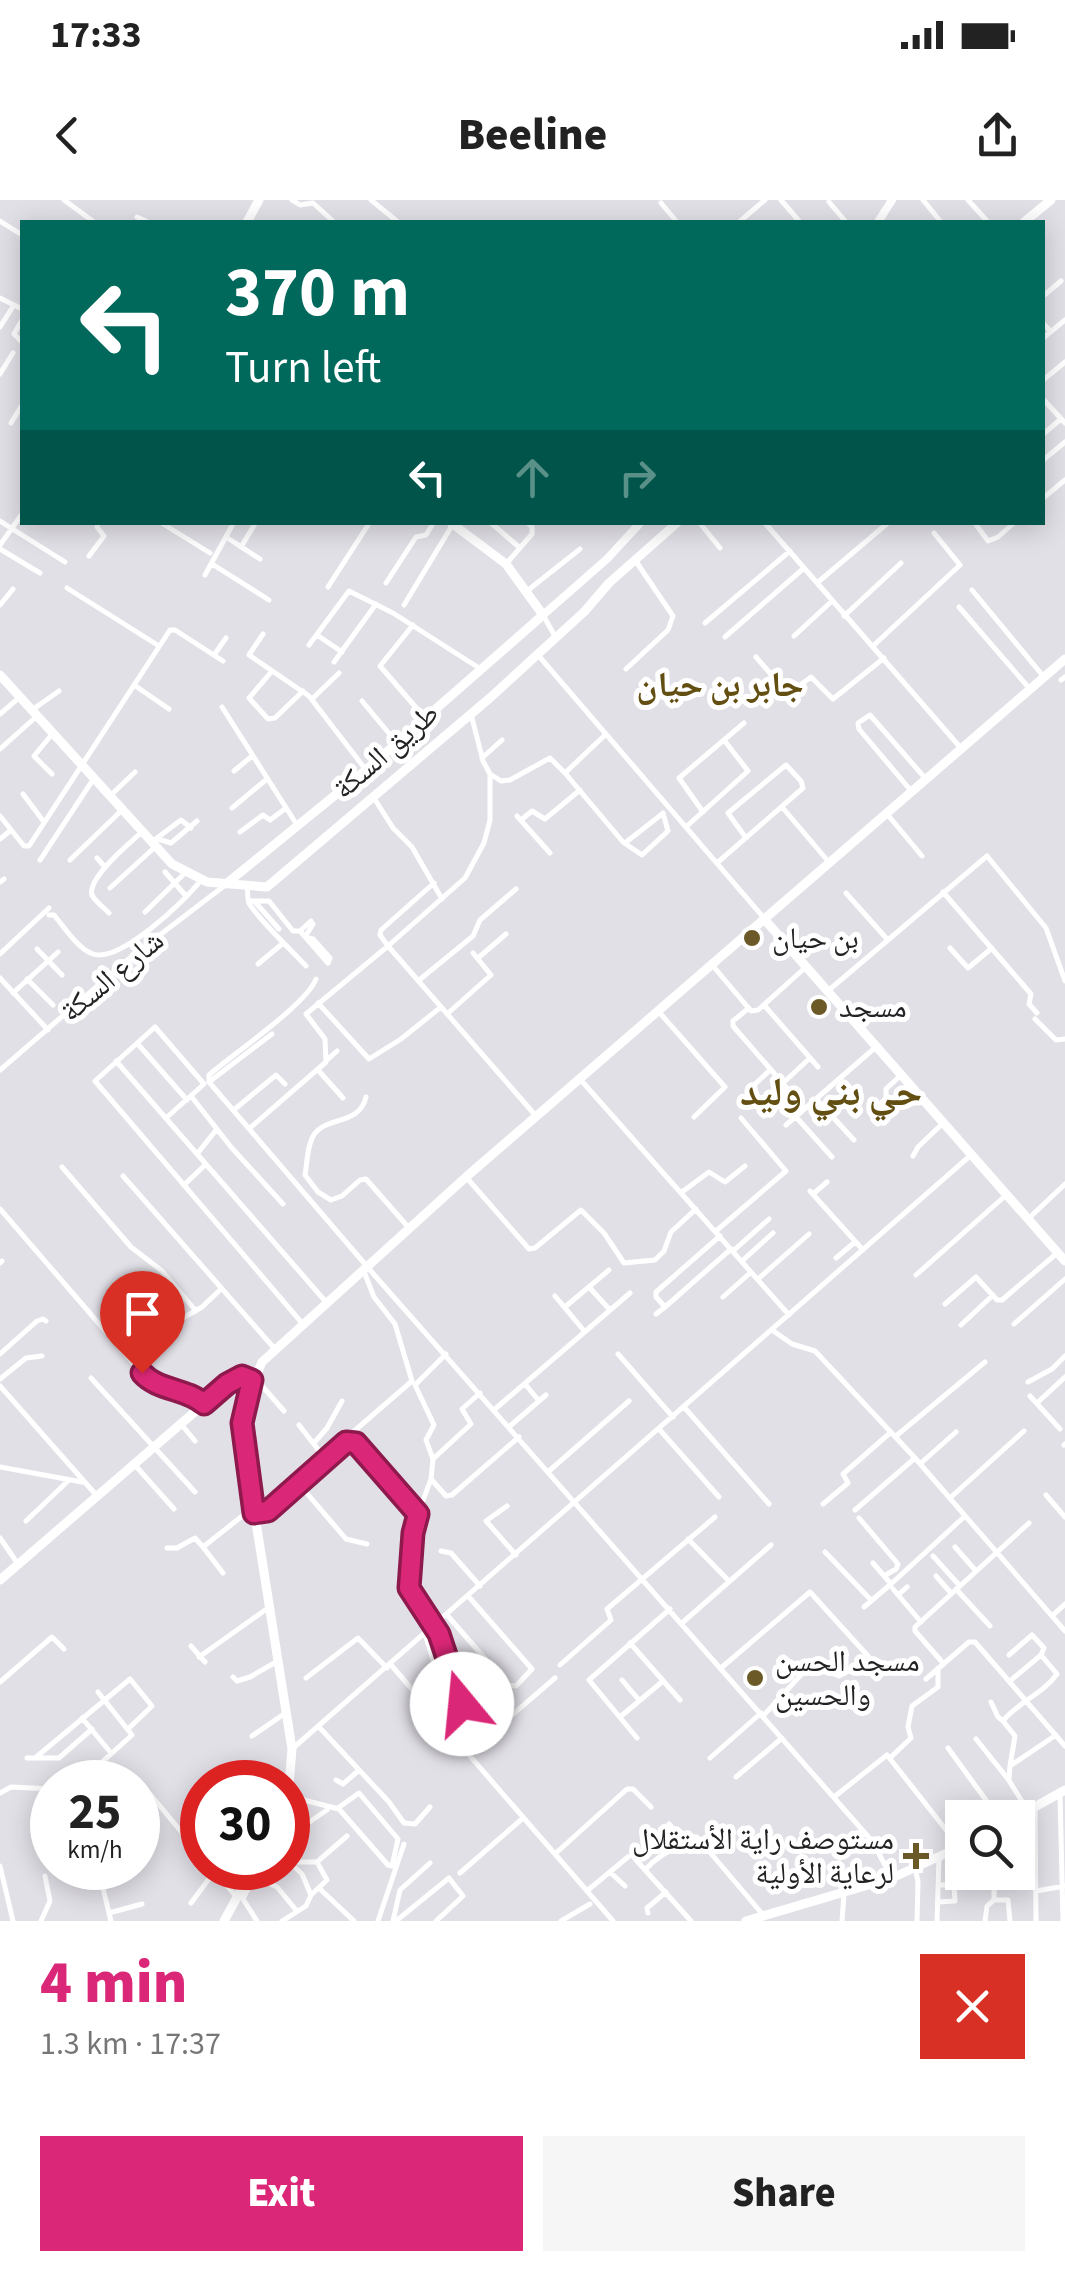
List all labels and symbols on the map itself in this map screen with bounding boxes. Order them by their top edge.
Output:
district label: جابر بن حيان [636,660,804,710]
street label: طريق السكة [324,693,448,809]
place label: بن حيان [772,917,859,960]
street label: شارع السكة [51,920,173,1032]
marker: بن حيان [741,927,763,949]
place label: مسجد [839,986,907,1029]
marker: مسجد [808,996,830,1018]
district label: حي بني وليد [740,1064,922,1122]
pin [100,1271,185,1374]
place label: مسجد الحسن والحسين [775,1640,920,1717]
position arrow [410,1652,514,1756]
marker: مسجد الحسن والحسين [744,1667,766,1689]
speed limit sign: 30 [180,1760,310,1890]
place label: مستوصف راية الأستقلال لرعاية الأولية [632,1818,894,1895]
marker: مستوصف راية الأستقلال لرعاية الأولية [903,1843,929,1869]

